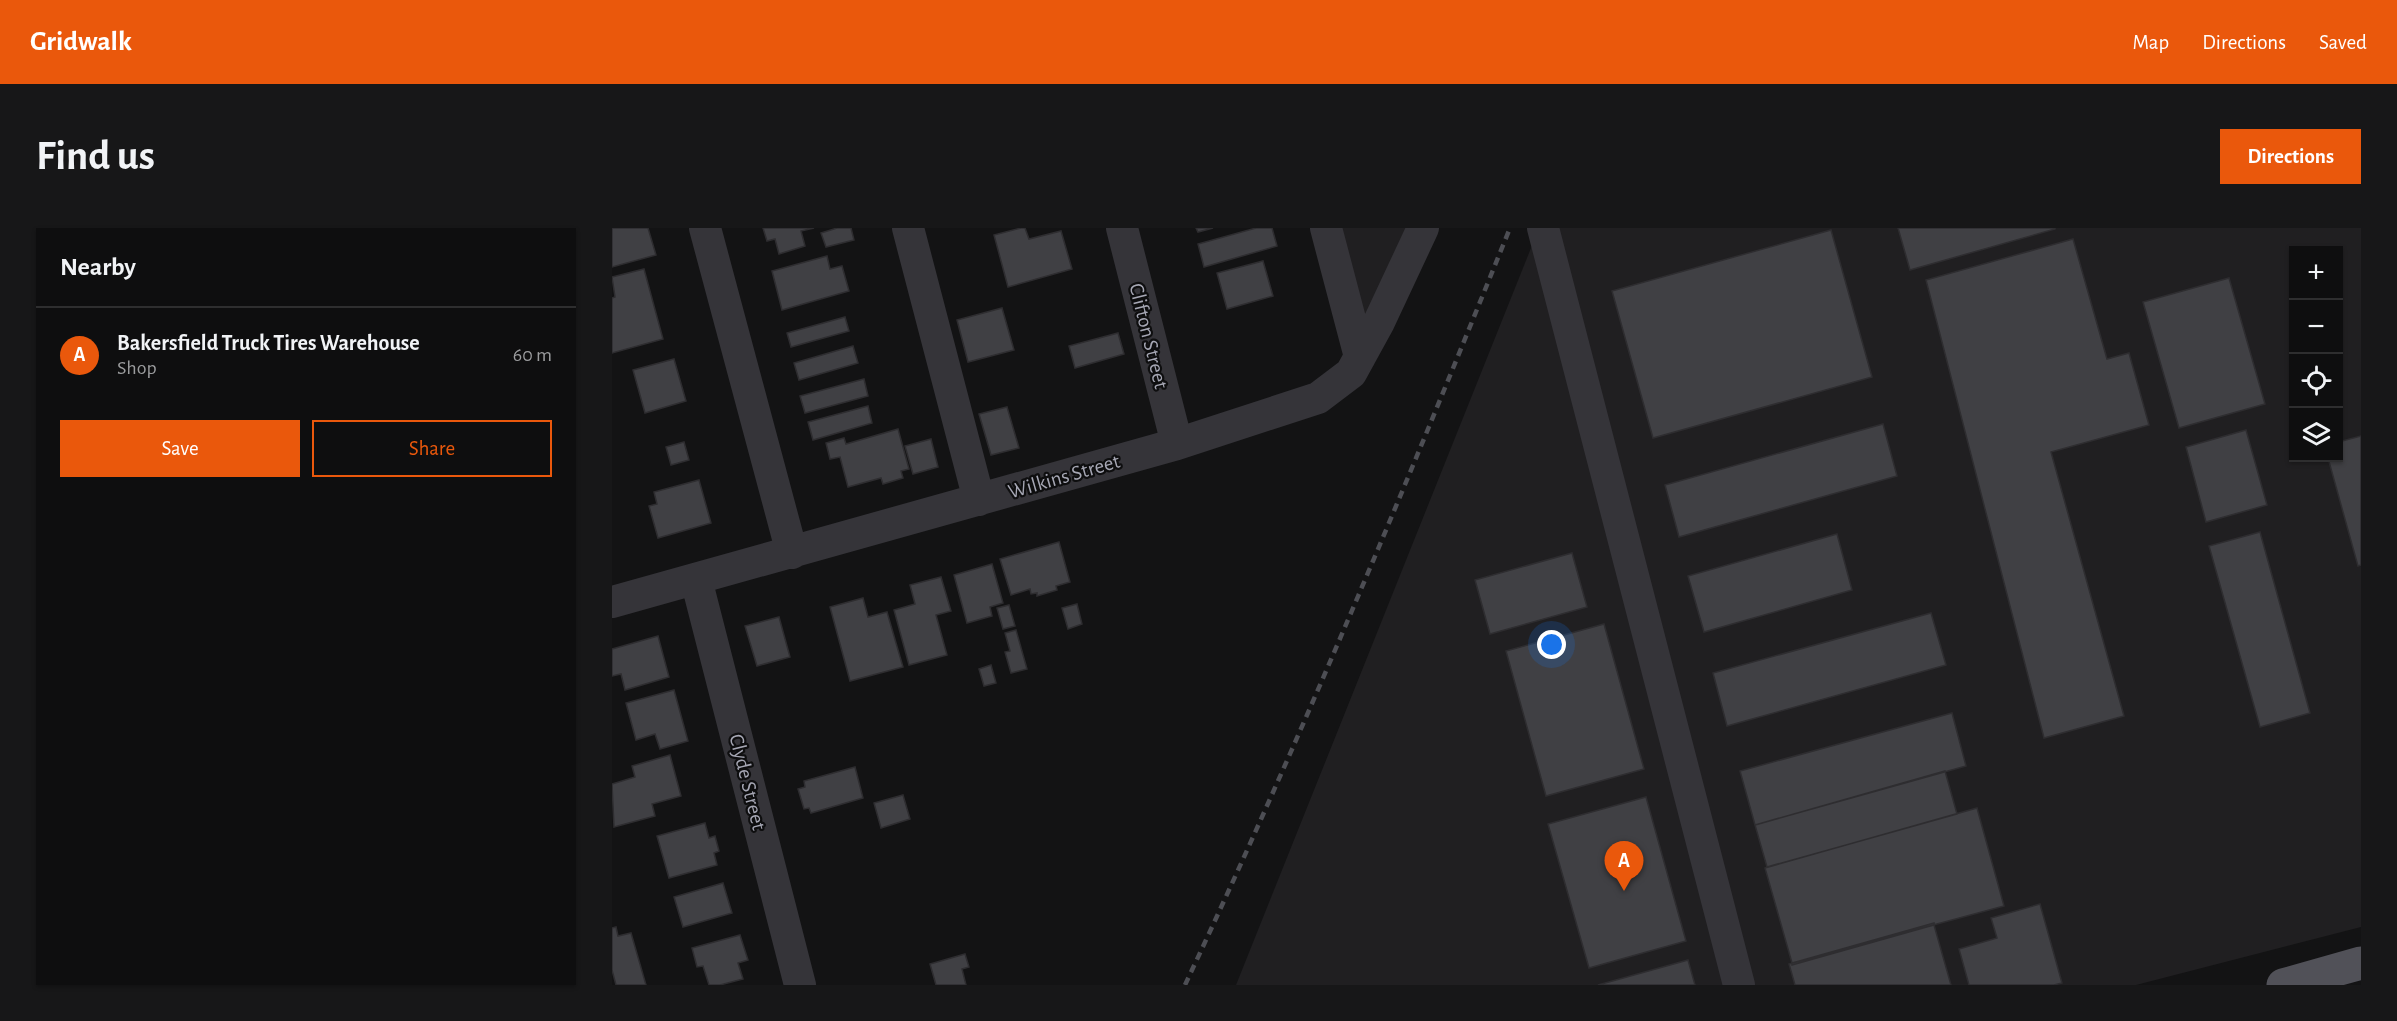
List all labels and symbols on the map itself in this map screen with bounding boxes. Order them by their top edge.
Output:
street label: Clifton Street [1125,281,1172,391]
street label: Wilkins Street [1006,450,1123,502]
your location [1537,630,1566,659]
street label: Clyde Street [725,732,770,833]
pin: A [1604,842,1644,891]

